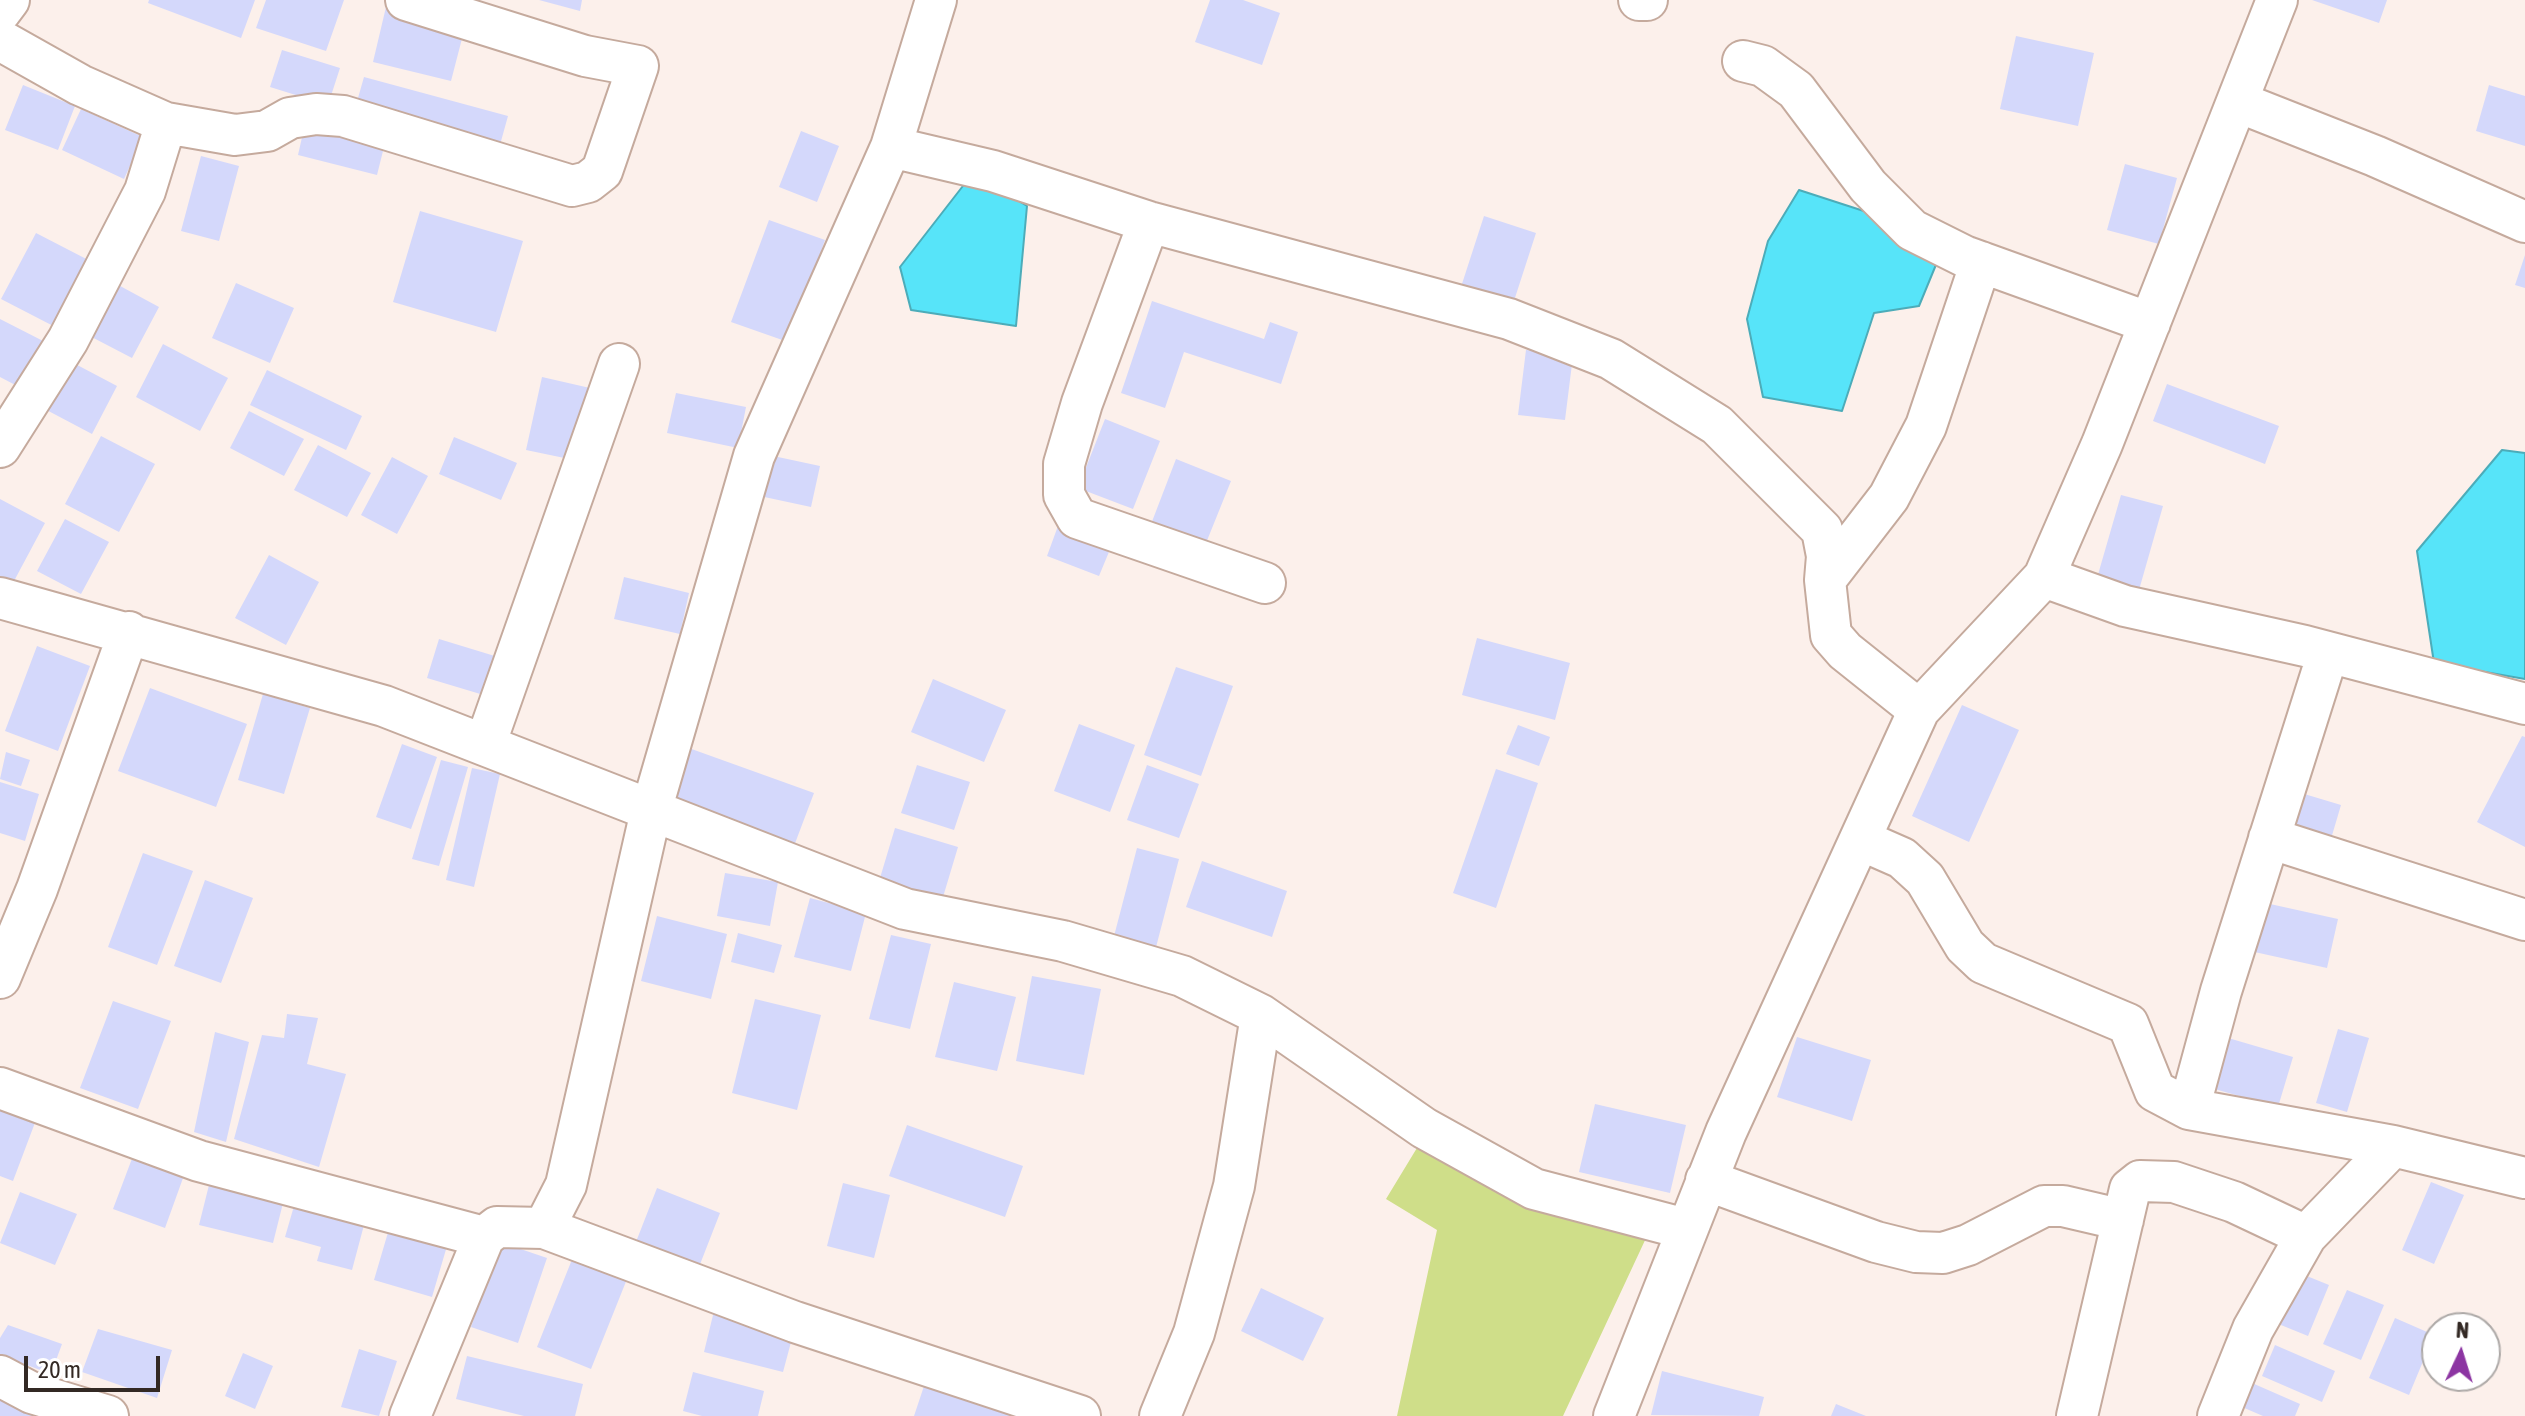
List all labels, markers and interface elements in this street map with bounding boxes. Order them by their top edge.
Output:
north arrow [2421,1312,2501,1392]
text: N [2455,1317,2470,1343]
scale bar [28,1340,164,1390]
text: 20 m [38,1356,81,1383]

